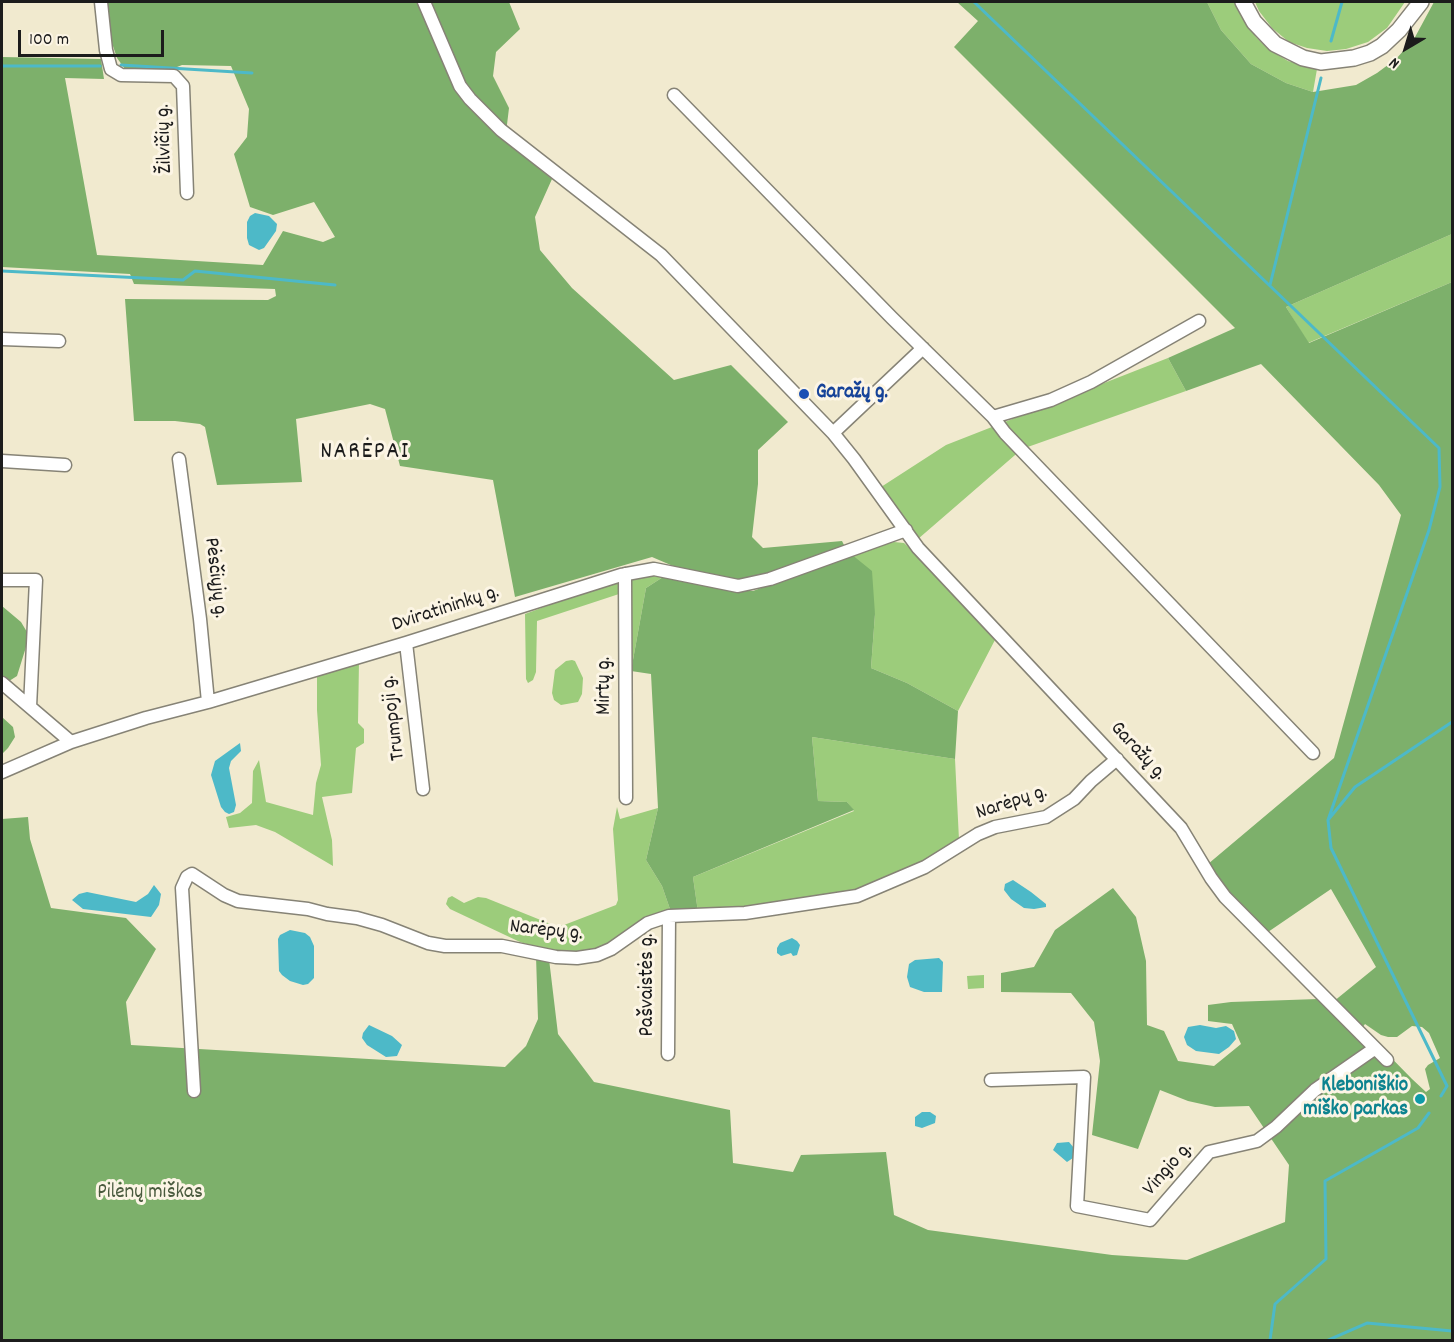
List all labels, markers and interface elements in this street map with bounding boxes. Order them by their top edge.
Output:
scale bar [21,18,166,56]
north arrow [1376,18,1436,78]
text: 100 m [29,28,69,53]
text: N [1384,51,1405,74]
street label: Žilvičių g. [152,104,180,174]
place label: Garažų g. [816,381,888,407]
marker: Garažų g. [797,387,811,401]
district label: NARĖPAI [320,440,410,468]
street label: Pėsčiųjų g. [197,536,231,620]
street label: Dviratininkų g. [389,581,503,639]
street label: Mirtų g. [593,657,619,715]
street label: Trumpoji g. [377,674,413,762]
street label: Garažų g. [1103,717,1171,787]
street label: Narėpų g. [973,781,1051,827]
street label: Narėpų g. [508,916,584,948]
street label: Pašvaistės g. [636,934,662,1036]
place label: Kleboniškio miško parkas [1303,1074,1408,1124]
marker: Kleboniškio miško parkas [1413,1092,1427,1106]
street label: Vingio g. [1139,1138,1199,1202]
park label: Pilėnų miškas [97,1181,203,1207]

